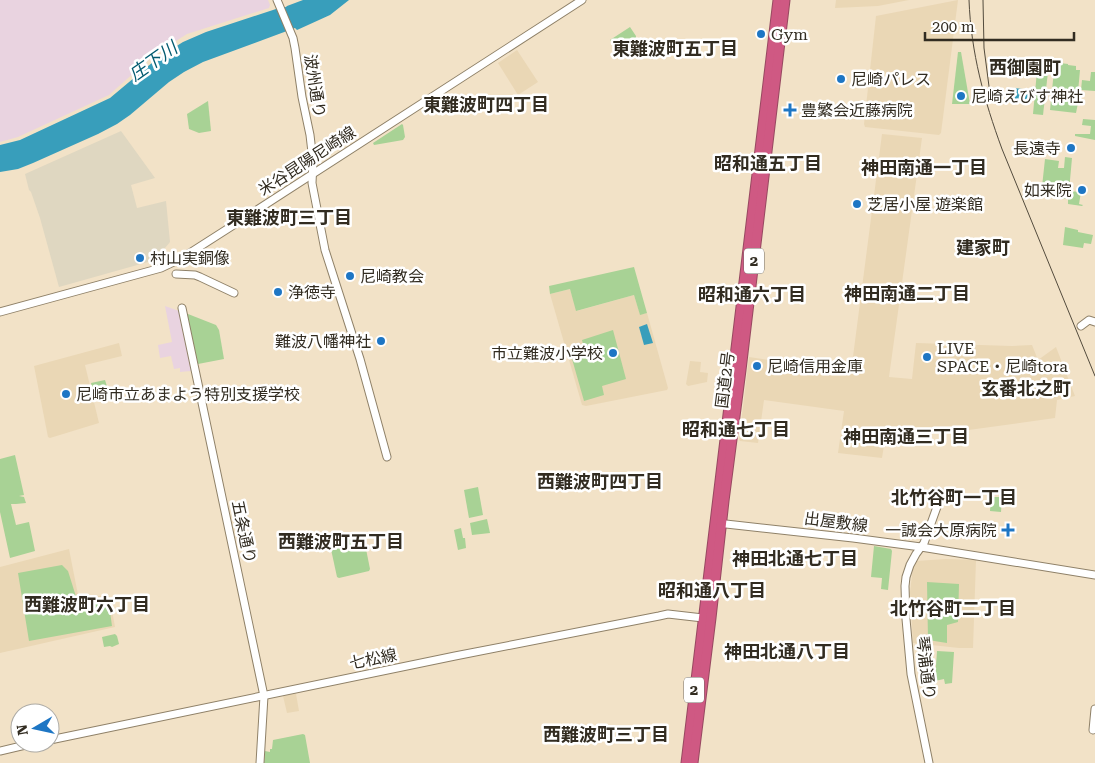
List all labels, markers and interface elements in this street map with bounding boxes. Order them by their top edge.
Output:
scale bar [925,10,1074,42]
text: 200 m [932,18,975,36]
place label: Gym [771,25,808,44]
marker: Gym [755,28,767,40]
water label: 庄下川 [125,36,183,85]
district label: 東難波町五丁目 [612,38,738,59]
street label: 波州通り [301,53,329,119]
district label: 西御園町 [989,57,1061,78]
place label: 尼崎パレス [851,70,931,89]
marker: 尼崎パレス [835,73,847,85]
place label: 尼崎えびす神社 [971,87,1083,106]
marker: 尼崎えびす神社 [955,90,967,102]
district label: 東難波町四丁目 [423,94,549,115]
place label: 豊繁会近藤病院 [801,101,913,120]
marker: 豊繁会近藤病院 [783,103,797,117]
street label: 米谷昆陽尼崎線 [255,123,359,199]
place label: 長遠寺 [1013,139,1061,158]
marker: 長遠寺 [1065,142,1077,154]
district label: 昭和通五丁目 [714,153,822,174]
district label: 神田南通一丁目 [861,157,987,178]
place label: 如来院 [1024,181,1072,200]
marker: 如来院 [1076,184,1088,196]
place label: 芝居小屋 遊楽館 [867,195,983,214]
marker: 芝居小屋 遊楽館 [851,198,863,210]
district label: 東難波町三丁目 [226,207,352,228]
district label: 建家町 [956,237,1010,258]
road number: 2 [744,248,764,274]
place label: 村山実銅像 [150,249,230,268]
marker: 村山実銅像 [134,252,146,264]
place label: 尼崎教会 [360,267,424,286]
marker: 尼崎教会 [344,270,356,282]
place label: 浄徳寺 [288,283,336,302]
district label: 神田南通二丁目 [844,283,970,304]
district label: 昭和通六丁目 [698,284,806,305]
marker: 浄徳寺 [272,286,284,298]
place label: 難波八幡神社 [275,332,371,351]
marker: 難波八幡神社 [375,335,387,347]
place label: LIVE SPACE・尼崎tora [937,339,1068,376]
place label: 市立難波小学校 [491,344,603,363]
marker: 市立難波小学校 [607,347,619,359]
street label: 国道2号 [712,351,738,409]
marker: LIVE SPACE・尼崎tora [921,351,933,363]
place label: 尼崎信用金庫 [767,357,863,376]
marker: 尼崎信用金庫 [751,360,763,372]
district label: 玄番北之町 [981,378,1071,399]
place label: 尼崎市立あまよう特別支援学校 [76,385,300,404]
marker: 尼崎市立あまよう特別支援学校 [60,388,72,400]
district label: 昭和通七丁目 [682,419,790,440]
district label: 神田南通三丁目 [843,426,969,447]
district label: 西難波町四丁目 [537,471,663,492]
district label: 北竹谷町一丁目 [891,487,1017,508]
street label: 五条通り [228,499,260,565]
street label: 出屋敷線 [803,509,869,535]
place label: 一誠会大原病院 [885,521,997,540]
marker: 一誠会大原病院 [1001,523,1015,537]
district label: 西難波町五丁目 [278,531,404,552]
district label: 神田北通七丁目 [732,548,858,569]
district label: 昭和通八丁目 [658,580,766,601]
district label: 西難波町六丁目 [24,594,150,615]
district label: 北竹谷町二丁目 [890,598,1016,619]
street label: 琴浦通り [913,635,939,701]
district label: 神田北通八丁目 [724,641,850,662]
street label: 七松線 [348,645,398,673]
road number: 2 [684,678,704,702]
north arrow [10,703,60,753]
text: N [13,723,31,737]
district label: 西難波町三丁目 [543,724,669,745]

